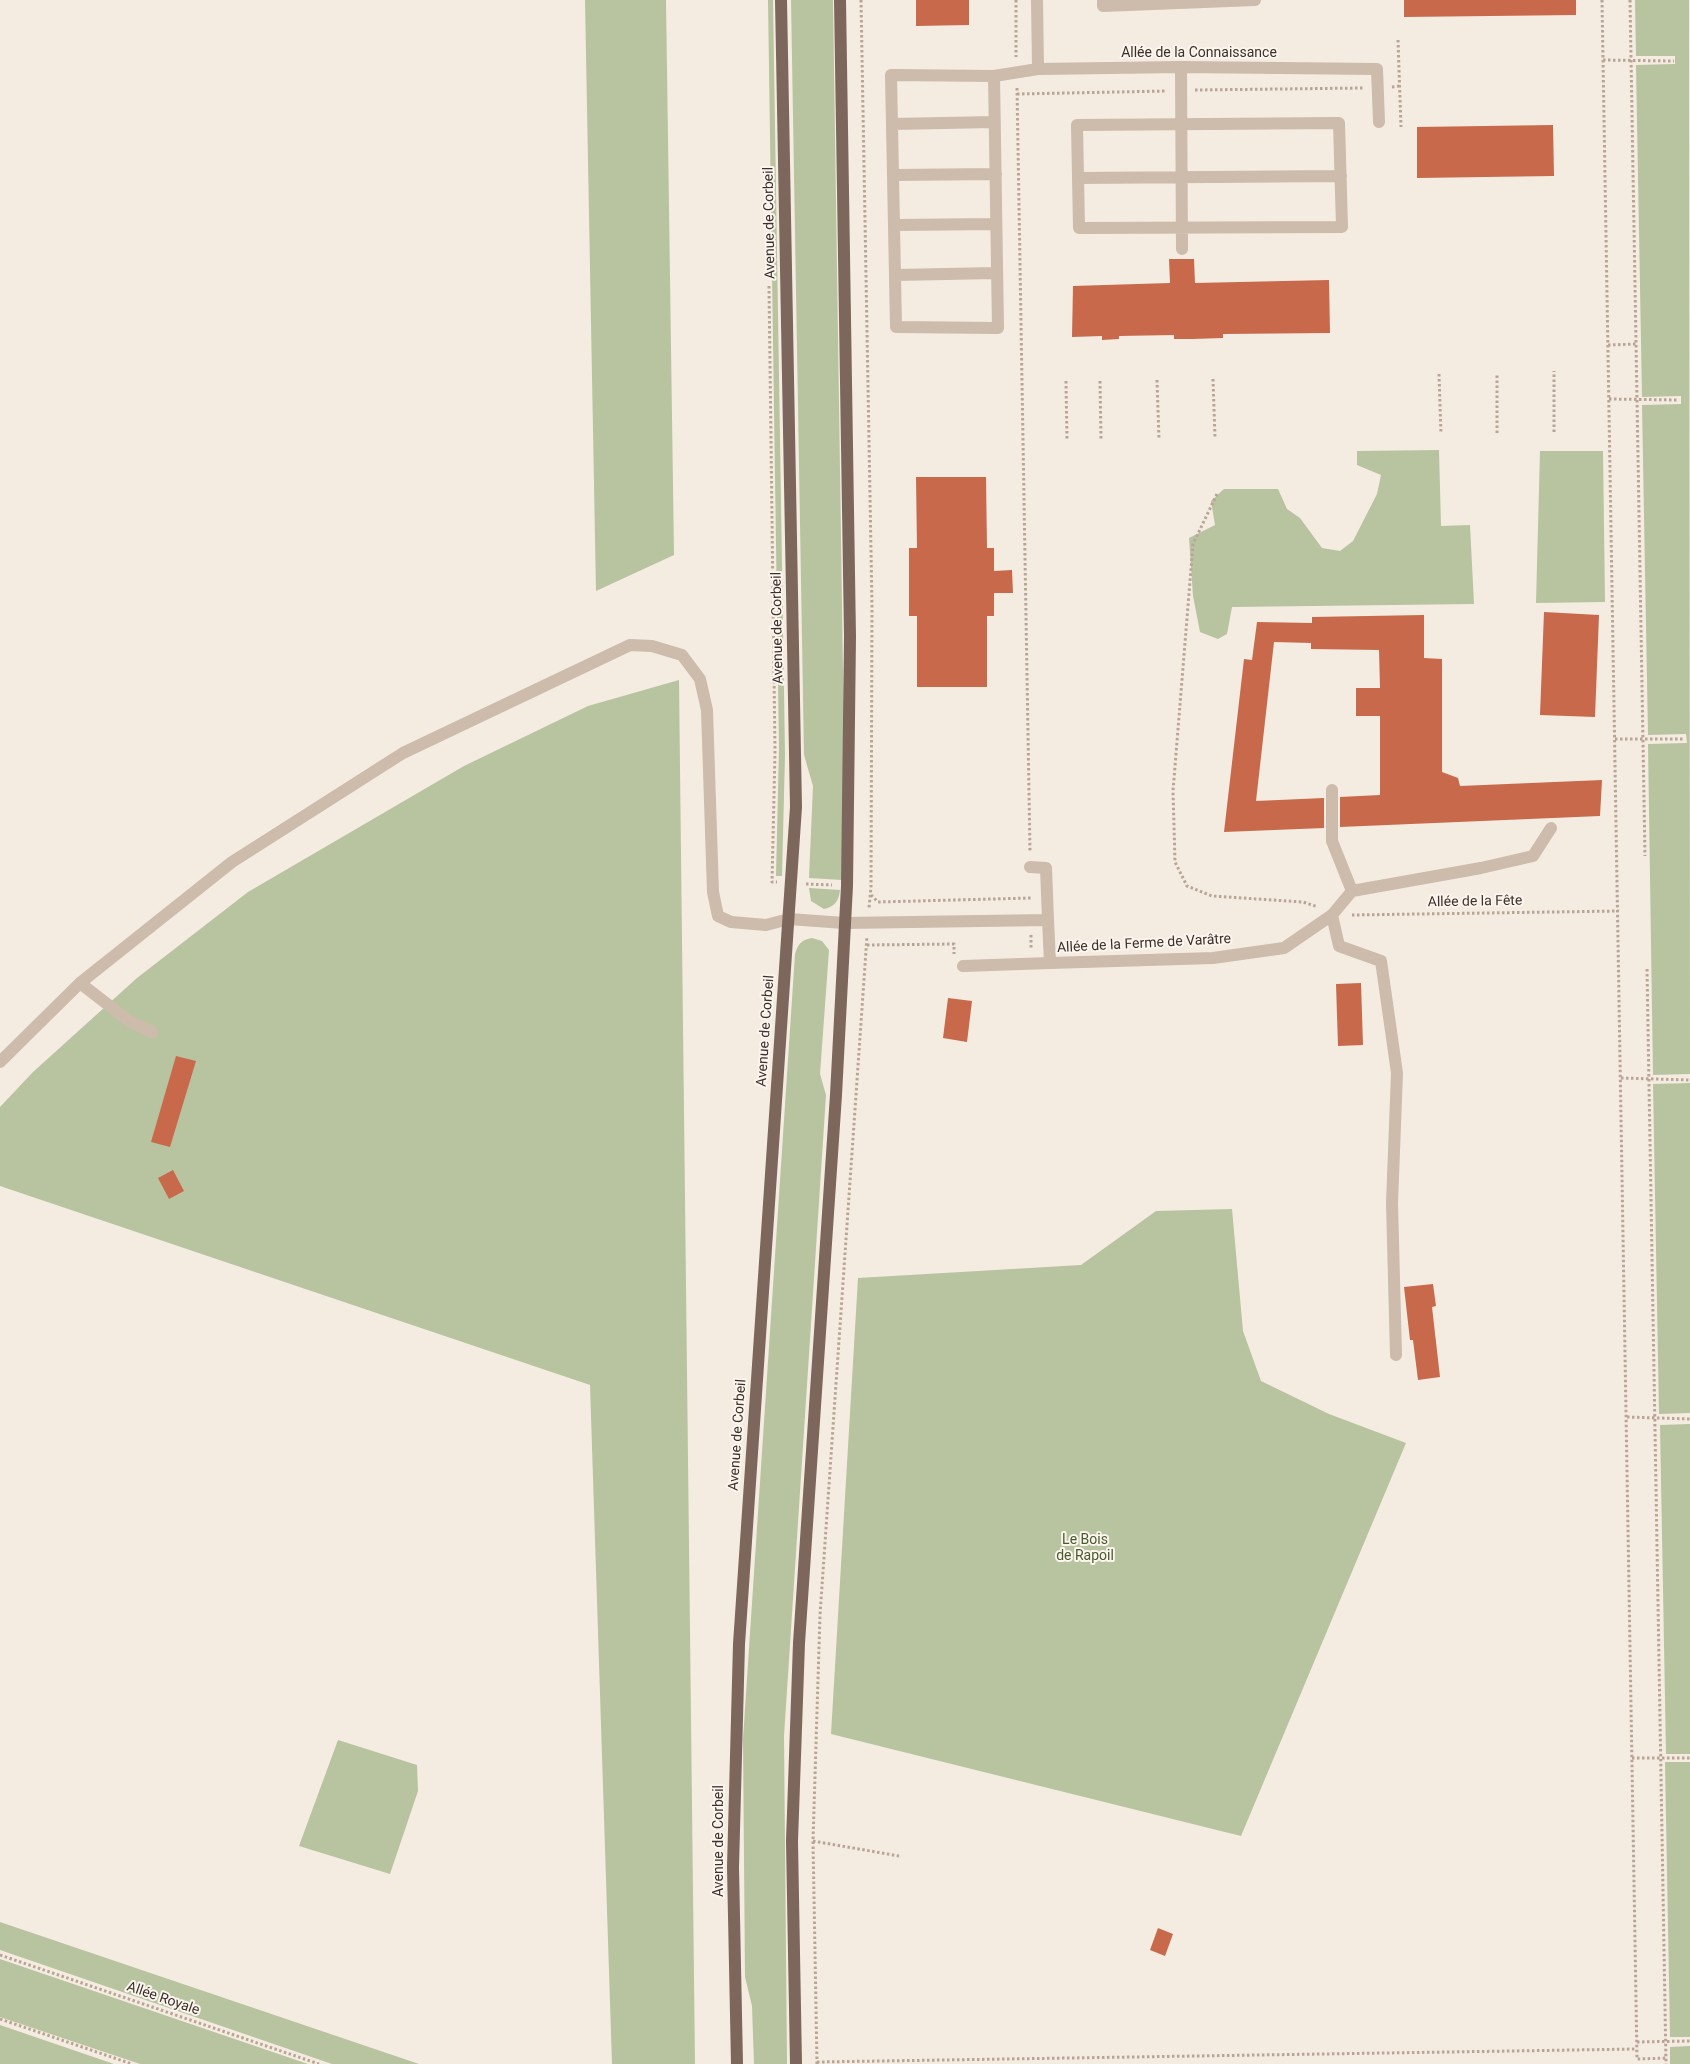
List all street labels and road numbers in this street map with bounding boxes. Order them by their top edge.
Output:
street label: Allée de la Connaissance [1121,45,1277,61]
street label: Avenue de Corbeil [761,167,779,279]
street label: Avenue de Corbeil [769,572,787,684]
street label: Allée de la Fête [1428,893,1522,911]
street label: Allée de la Ferme de Varâtre [1057,931,1231,957]
street label: Avenue de Corbeil [754,975,778,1087]
street label: Avenue de Corbeil [726,1379,750,1491]
street label: Avenue de Corbeil [711,1785,727,1897]
street label: Allée Royale [124,1979,202,2019]

